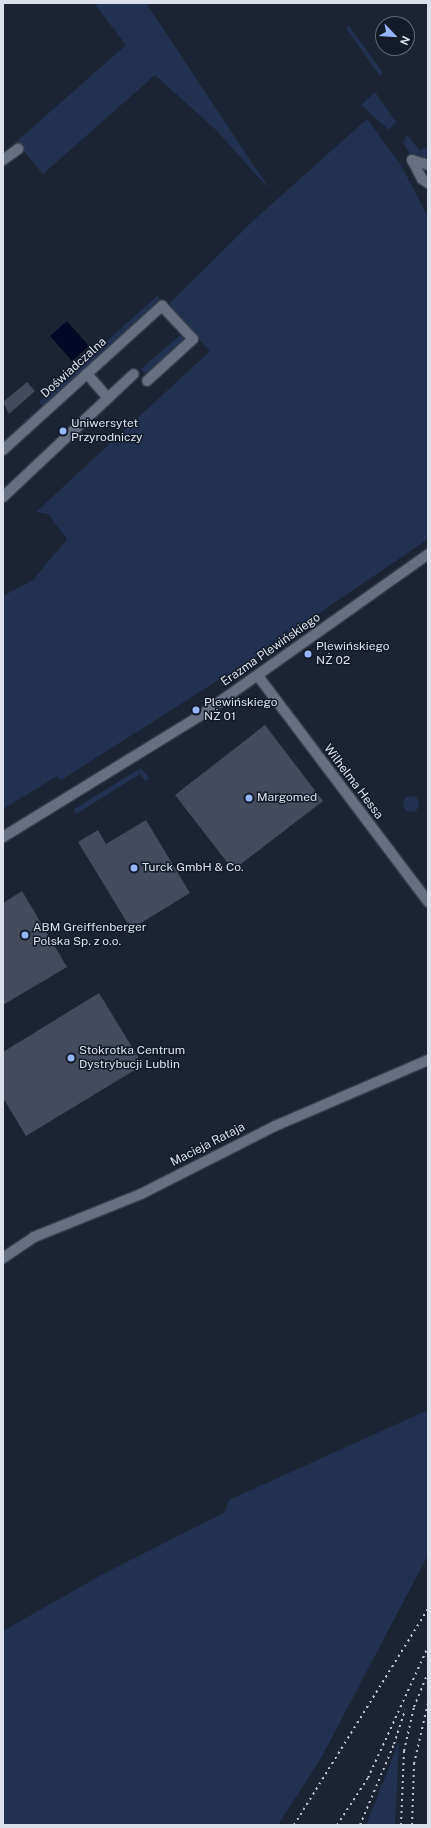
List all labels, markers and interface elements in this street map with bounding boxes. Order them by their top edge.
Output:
north arrow [375,16,415,56]
text: N [398,34,412,47]
street label: Doświadczalna [38,335,110,401]
place label: Uniwersytet Przyrodniczy [71,417,142,445]
marker: Uniwersytet Przyrodniczy [58,426,68,436]
street label: Erazma Plewińskiego [219,610,323,690]
place label: Plewińskiego NŻ 02 [316,640,390,668]
marker: Plewińskiego NŻ 02 [303,649,313,659]
place label: Plewińskiego NŻ 01 [204,696,278,724]
marker: Plewińskiego NŻ 01 [191,705,201,715]
street label: Wilhelma Hessa [320,742,386,822]
place label: Margomed [257,791,317,805]
marker: Margomed [244,793,254,803]
place label: Turck GmbH & Co. [142,861,244,875]
marker: Turck GmbH & Co. [129,863,139,873]
place label: ABM Greiffenberger Polska Sp. z o.o. [33,921,146,949]
marker: ABM Greiffenberger Polska Sp. z o.o. [20,930,30,940]
place label: Stokrotka Centrum Dystrybucji Lublin [79,1044,185,1072]
marker: Stokrotka Centrum Dystrybucji Lublin [66,1053,76,1063]
street label: Macieja Rataja [168,1120,248,1170]

